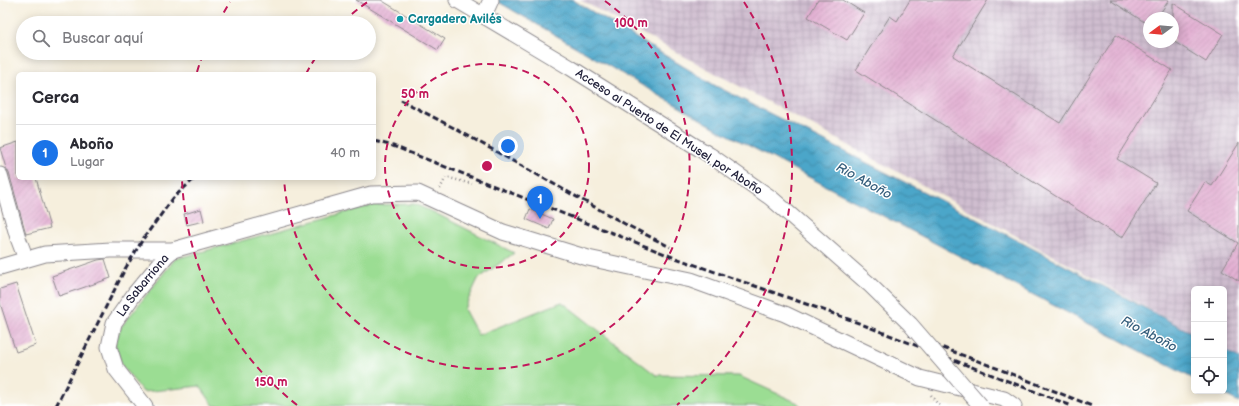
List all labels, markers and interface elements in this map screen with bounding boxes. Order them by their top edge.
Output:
place label: Cargadero Avilés [408,12,502,27]
north arrow [1143,12,1179,48]
marker: Cargadero Avilés [395,14,405,24]
search box [16,16,376,60]
text: 100 m [614,16,648,31]
icon: search [30,27,52,49]
text: Buscar aquí [62,29,143,48]
street label: Acceso al Puerto de El Musel, por Aboño [573,66,765,198]
text: 50 m [401,87,429,102]
text: Cerca [32,88,79,108]
text: Aboño [70,135,113,154]
your location [498,136,518,156]
text: 1 [42,145,48,161]
text: 40 m [330,145,360,161]
text: Lugar [70,154,104,170]
centre of rings [480,159,494,173]
water label: Rio Aboño [833,159,895,203]
pin: 1 [527,186,553,219]
street label: La Sabarriona [113,251,172,320]
map controls [1191,286,1227,394]
button: + [1191,286,1227,322]
water label: Rio Aboño [1118,313,1180,356]
button: − [1191,322,1227,358]
button: locate [1191,358,1227,394]
text: 150 m [255,375,287,390]

